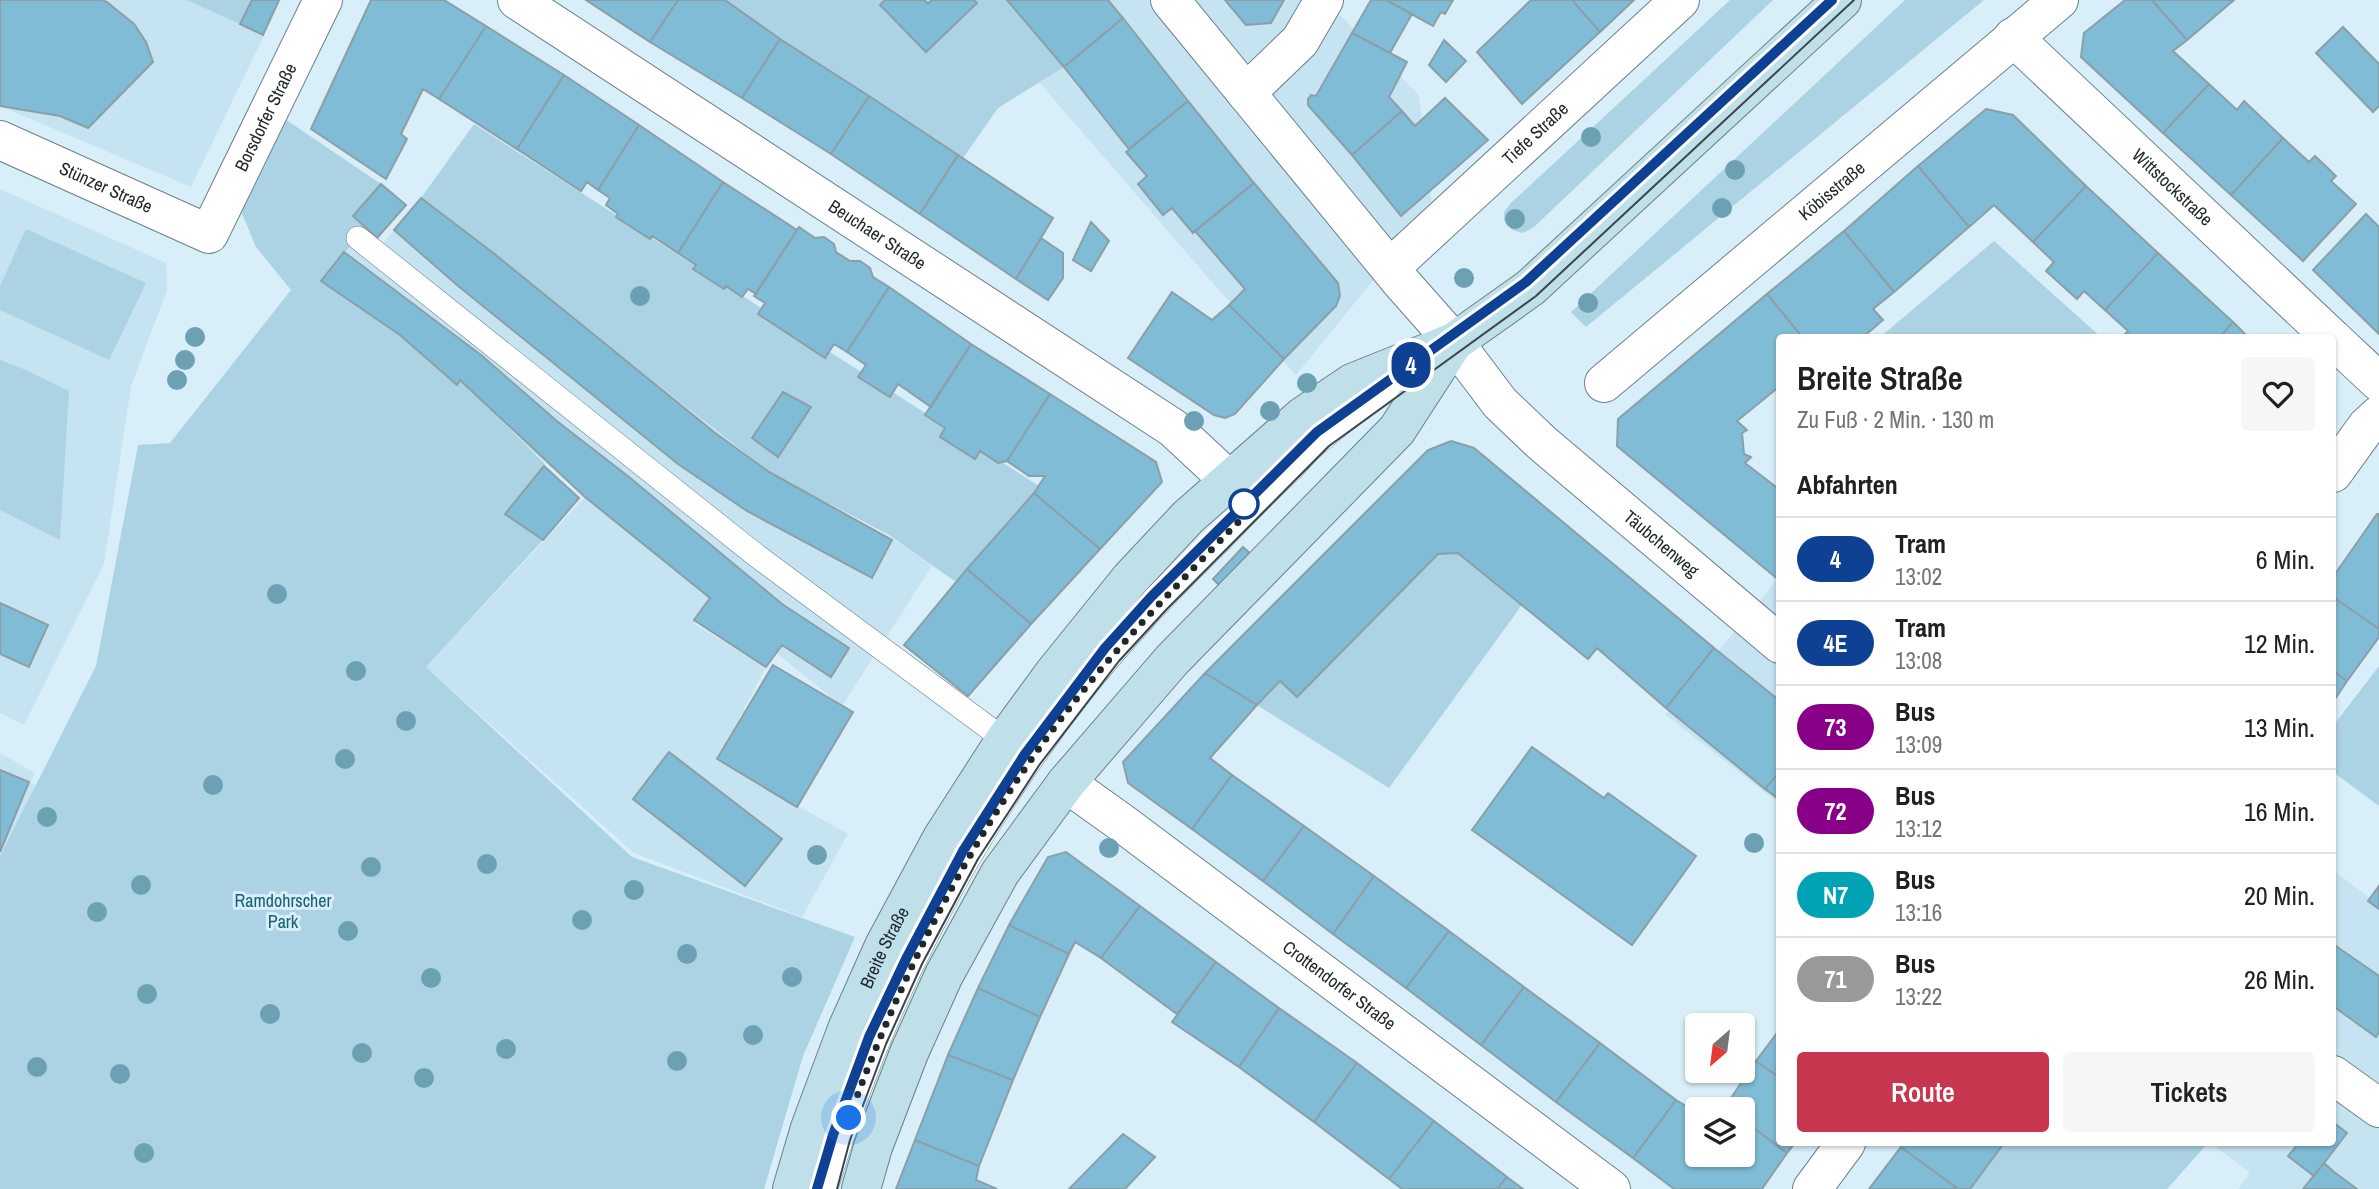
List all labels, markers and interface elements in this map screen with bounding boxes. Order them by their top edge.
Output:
street label: Borsdorfer Straße [228,59,302,175]
street label: Tiefe Straße [1497,96,1574,170]
street label: Wittstockstraße [2127,143,2219,231]
street label: Stünzer Straße [56,155,156,219]
street label: Köbisstraße [1793,155,1870,226]
street label: Beuchaer Straße [824,194,931,276]
line badge: 4 [1388,342,1434,388]
text: 4 [1406,349,1416,381]
text: Breite Straße [1797,356,1963,400]
button: heart [2241,357,2315,431]
text: Zu Fuß · 2 Min. · 130 m [1797,404,1994,435]
text: Abfahrten [1797,467,1898,502]
unlabelled marker [1229,489,1259,519]
street label: Täubchenweg [1619,504,1705,583]
text: Tram [1895,526,1946,561]
text: 6 Min. [2256,542,2315,577]
text: 4 [1830,543,1841,575]
text: 13:02 [1895,561,1942,592]
text: Tram [1895,610,1946,645]
text: 12 Min. [2244,626,2315,661]
text: 4E [1823,627,1848,659]
text: 13:08 [1895,645,1942,676]
text: Bus [1895,694,1935,729]
text: 13 Min. [2244,710,2315,745]
text: 73 [1825,711,1846,743]
text: 13:09 [1895,729,1942,760]
text: Bus [1895,778,1935,813]
text: 16 Min. [2244,794,2315,829]
text: 72 [1825,795,1846,827]
text: 13:12 [1895,813,1942,844]
text: Bus [1895,862,1935,897]
text: 20 Min. [2244,878,2315,913]
text: N7 [1823,879,1848,911]
park label: Ramdohrscher Park [235,888,331,934]
text: 13:16 [1895,897,1942,928]
street label: Breite Straße [854,902,915,992]
street label: Crottendorfer Straße [1278,934,1401,1036]
text: Bus [1895,946,1935,981]
text: 26 Min. [2244,962,2315,997]
text: 71 [1825,963,1846,995]
text: 13:22 [1895,981,1942,1012]
north arrow [1685,1013,1755,1083]
map controls [1685,1013,1755,1167]
button: Route [1797,1052,2049,1132]
button: Tickets [2063,1052,2315,1132]
button: layers [1685,1097,1755,1167]
your location [831,1100,866,1135]

